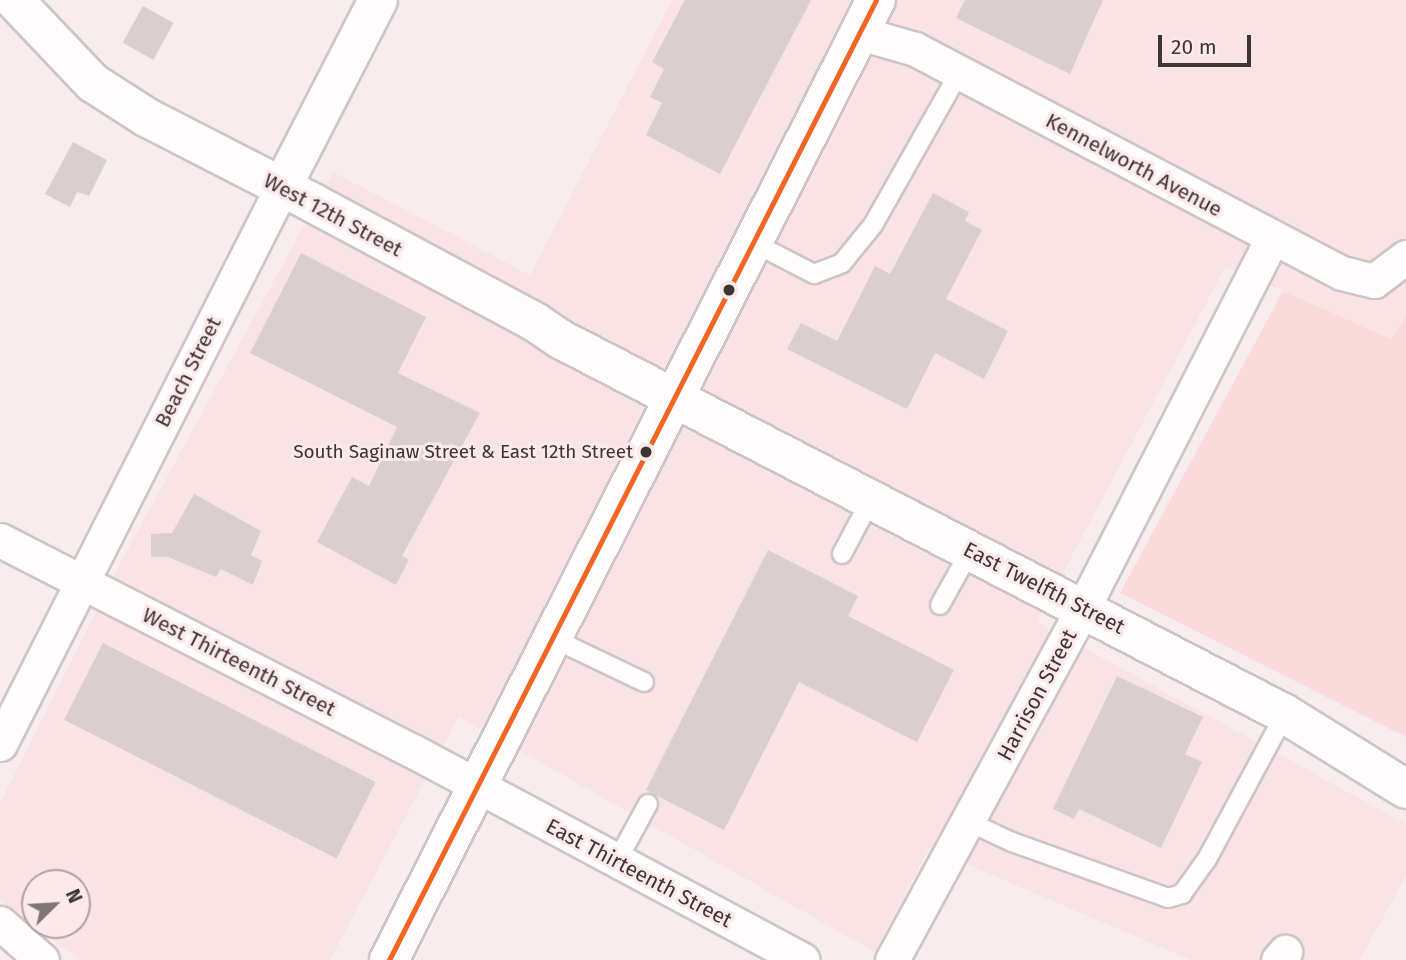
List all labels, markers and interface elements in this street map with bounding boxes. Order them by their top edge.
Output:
scale bar [1161,21,1254,65]
text: 20 m [1171,34,1217,60]
street label: Kennelworth Avenue [1041,108,1227,222]
street label: West 12th Street [259,168,407,262]
unlabelled marker [722,283,736,297]
street label: Beach Street [149,313,227,431]
place label: South Saginaw Street & East 12th Street [293,441,633,463]
marker: South Saginaw Street & East 12th Street [639,445,653,459]
street label: East Twelfth Street [959,536,1129,640]
street label: West Thirteenth Street [138,602,340,722]
street label: Harrison Street [992,625,1082,765]
street label: East Thirteenth Street [542,813,736,933]
north arrow [21,869,91,939]
text: N [61,886,87,906]

